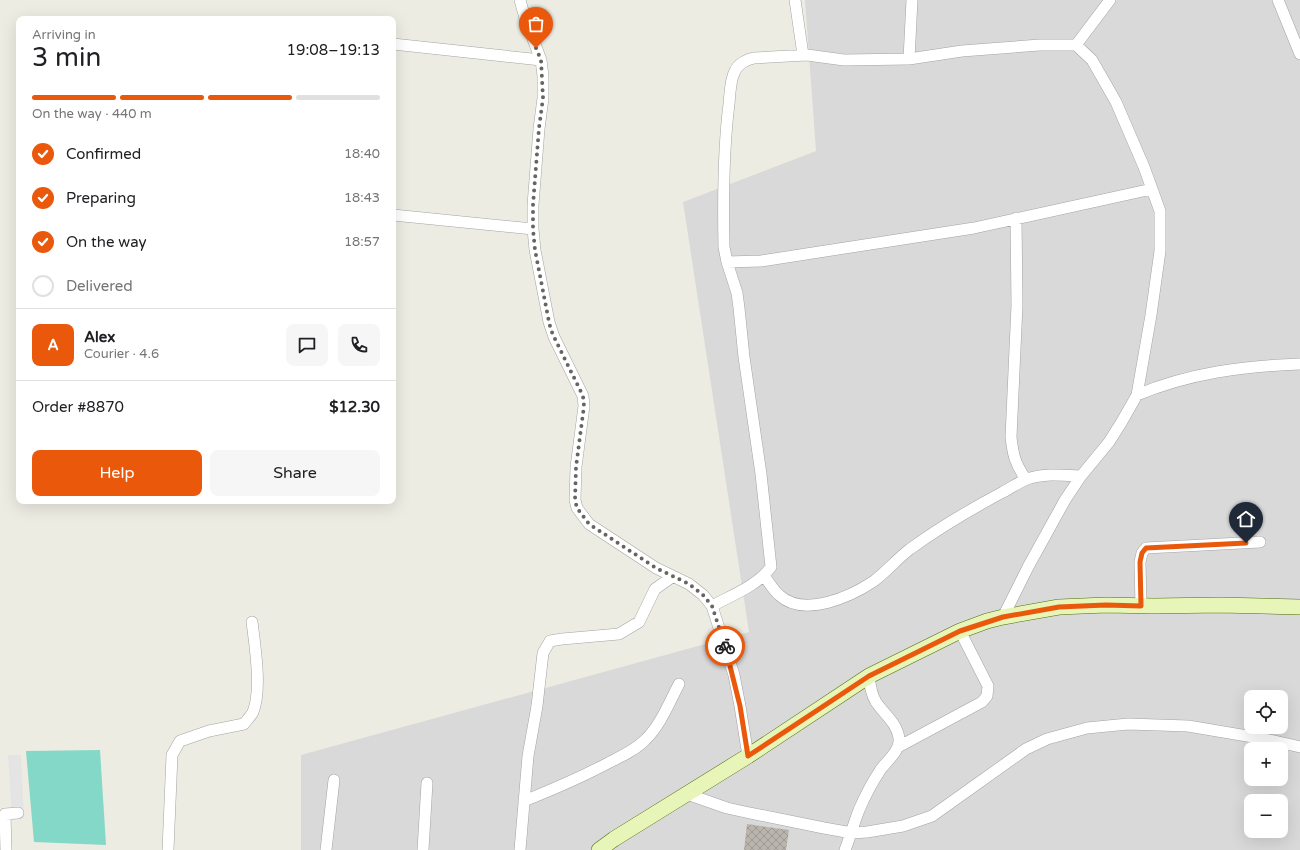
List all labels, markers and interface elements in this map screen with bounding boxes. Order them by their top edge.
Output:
pin [519,7.0,553,48]
icon: bag [525,13,547,35]
text: Arriving in [32,27,96,43]
text: 19:08–19:13 [287,41,380,59]
text: 3 min [32,42,101,73]
text: On the way · 440 m [32,106,152,122]
icon: check [32,143,54,165]
text: Confirmed [66,145,141,163]
text: 18:40 [344,146,380,162]
icon: check [32,187,54,209]
text: Preparing [66,189,136,207]
text: 18:43 [344,190,380,206]
icon: check [32,231,54,253]
text: On the way [66,233,146,251]
text: 18:57 [344,234,380,250]
text: Delivered [66,277,133,295]
button: chat [286,324,328,366]
button: phone [338,324,380,366]
text: Alex [84,328,115,346]
text: A [47,336,59,354]
text: Courier · 4.6 [84,346,159,362]
text: Order #8870 [32,398,124,416]
text: $12.30 [329,398,380,416]
button: Help [32,450,202,496]
button: Share [210,450,380,496]
pin [1229,502,1263,543]
icon: home [1235,508,1257,530]
courier [705,626,745,666]
icon: bike [714,635,736,657]
map controls [1244,690,1288,838]
button: locate [1244,690,1288,734]
button: + [1244,742,1288,786]
button: − [1244,794,1288,838]

